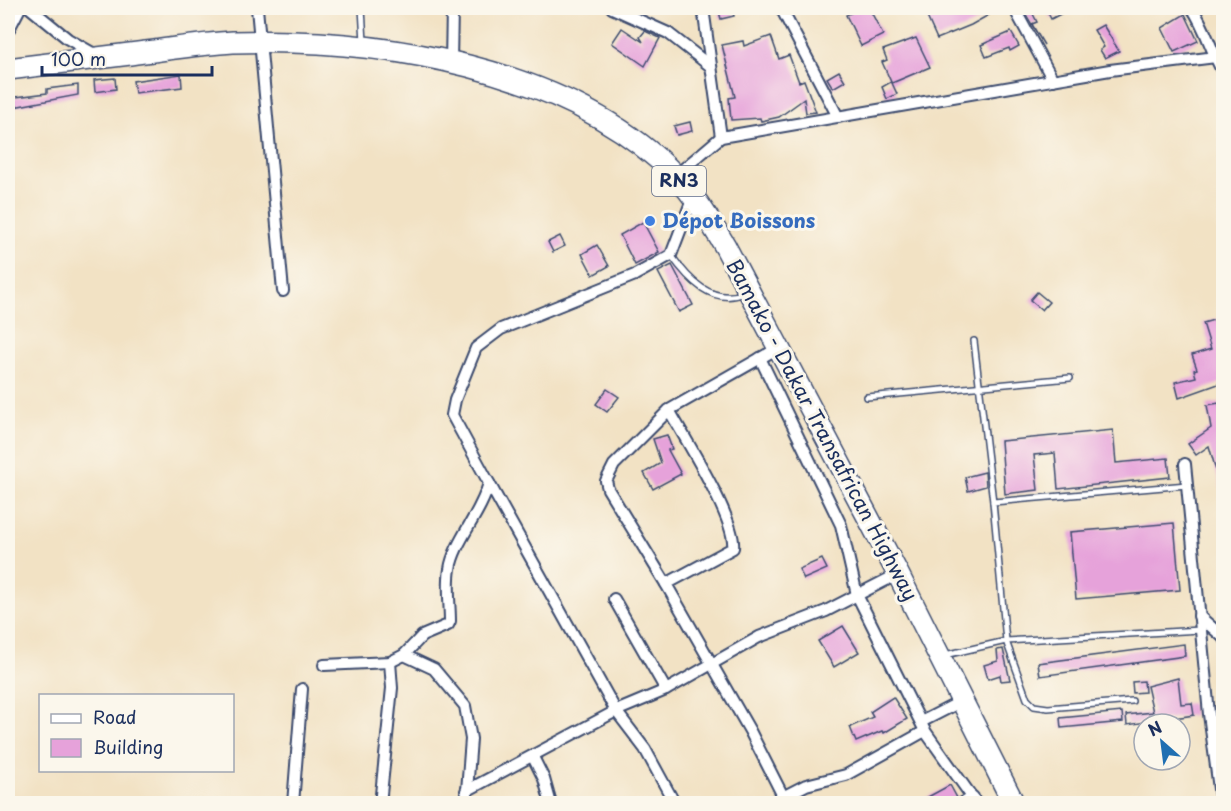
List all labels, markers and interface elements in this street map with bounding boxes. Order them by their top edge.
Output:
scale bar [42,39,212,77]
text: 100 m [51,45,106,72]
road number: RN3 [652,166,706,196]
place label: Dépot Boissons [662,205,816,235]
marker: Dépot Boissons [643,214,657,228]
street label: Bamako - Dakar Transafrican Highway [720,253,926,606]
legend [39,694,234,772]
text: Road [93,703,137,730]
north arrow [1132,712,1192,772]
text: N [1143,714,1166,741]
text: Building [93,733,163,760]

